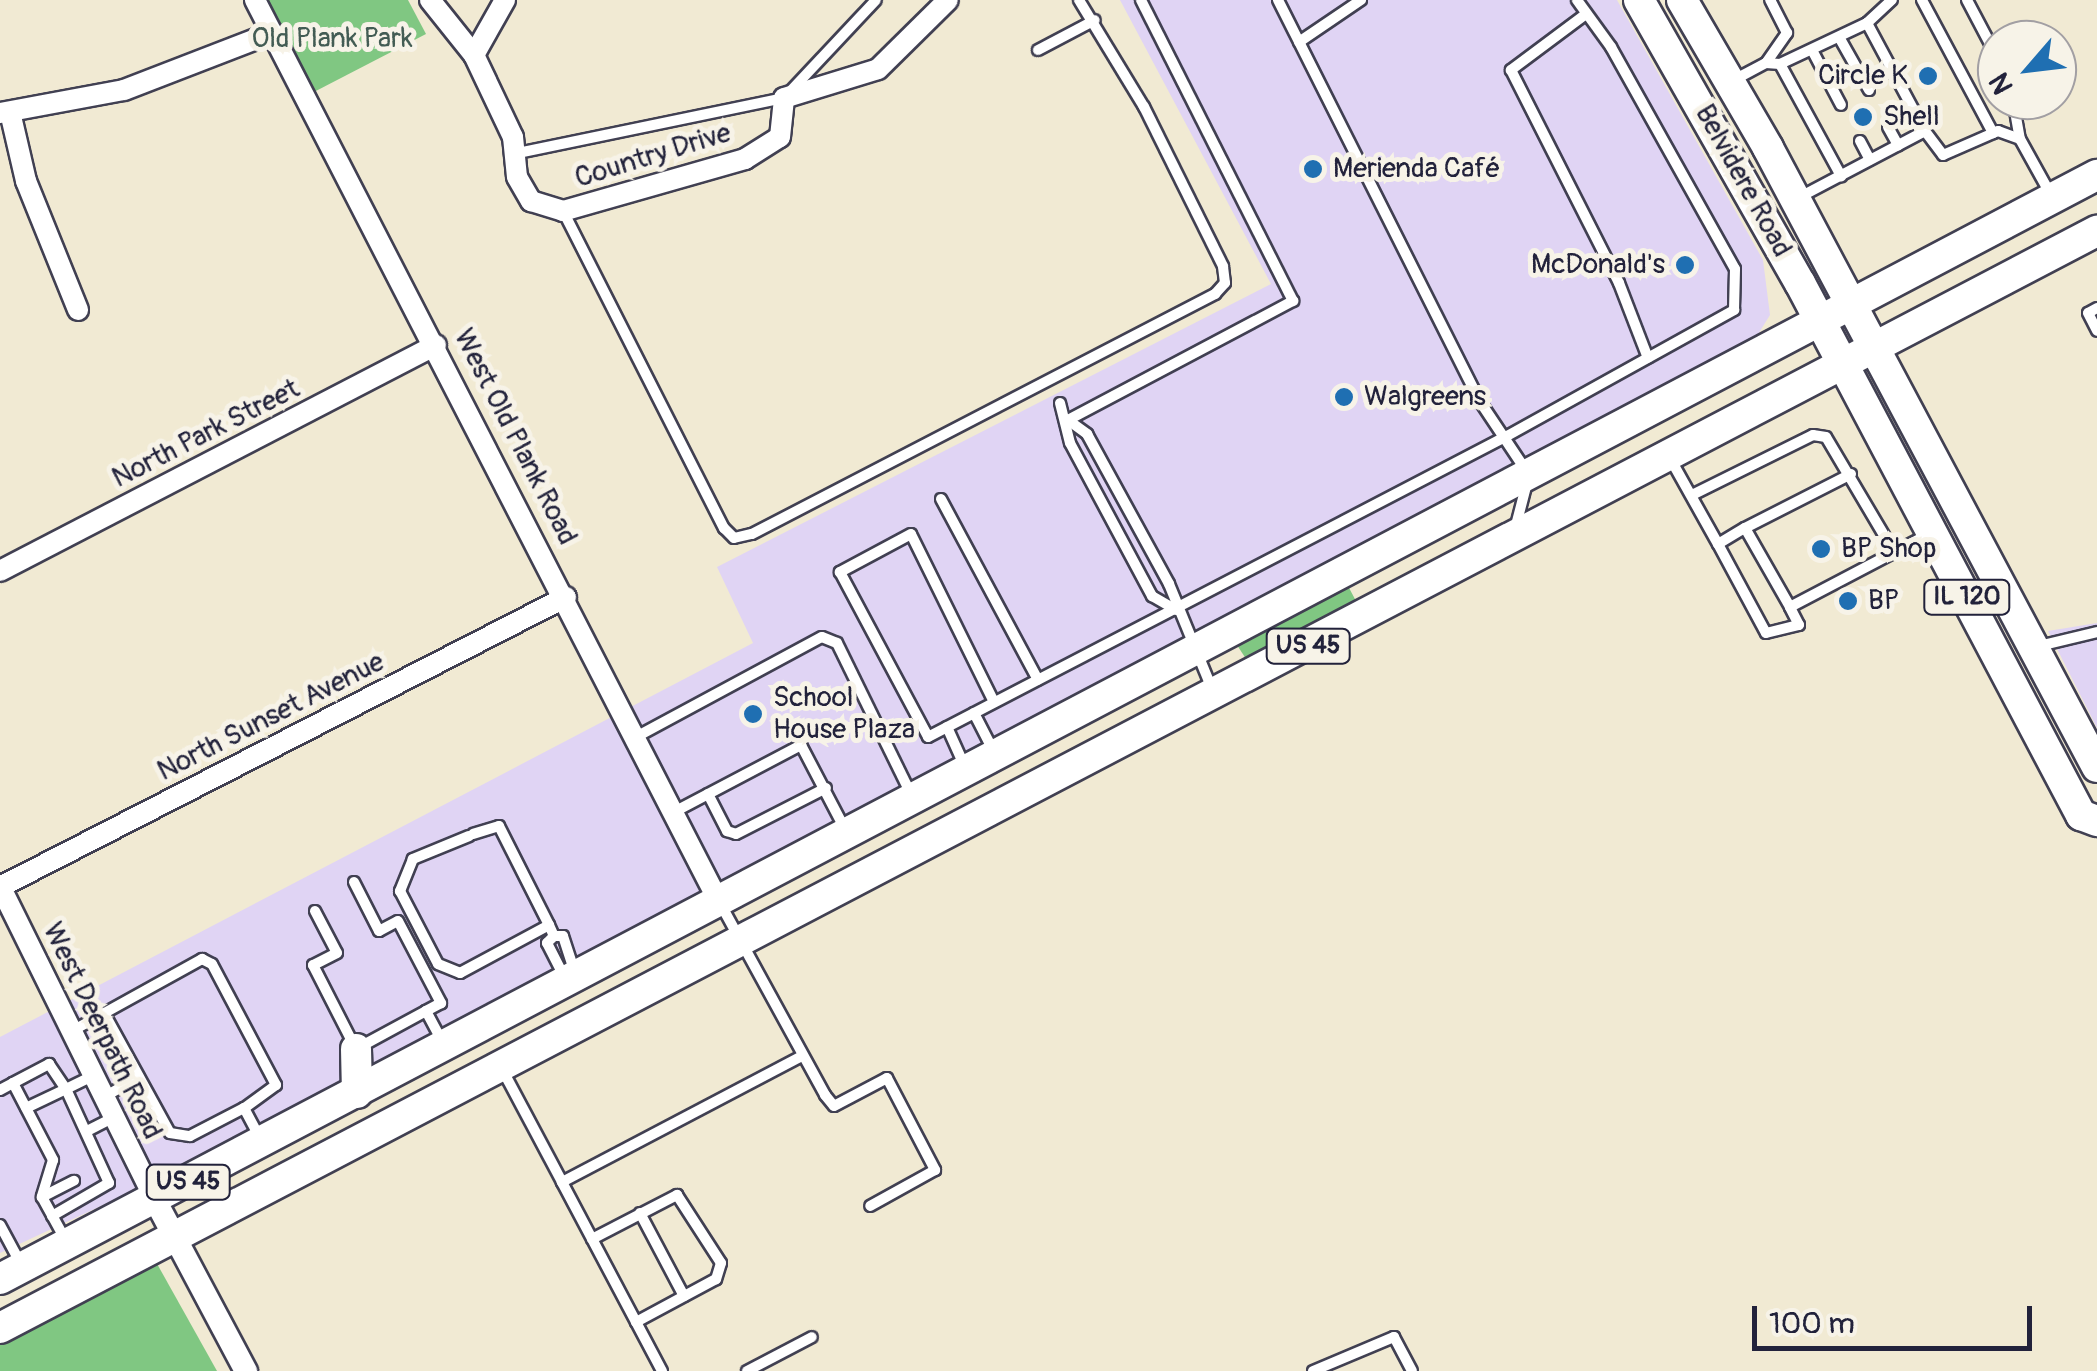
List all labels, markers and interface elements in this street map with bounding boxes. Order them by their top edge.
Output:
north arrow [1977,20,2077,120]
park label: Old Plank Park [251,22,413,56]
place label: Circle K [1818,59,1908,93]
marker: Circle K [1917,65,1939,87]
text: N [1982,67,2022,100]
street label: Belvidere Road [1687,99,1799,263]
place label: Shell [1883,100,1940,134]
marker: Shell [1852,106,1874,128]
street label: Country Drive [571,116,735,196]
place label: Merienda Café [1333,152,1500,186]
marker: Merienda Café [1302,158,1324,180]
place label: McDonald's [1531,248,1665,282]
marker: McDonald's [1674,254,1696,276]
street label: West Old Plank Road [446,323,584,551]
street label: North Park Street [107,372,305,496]
place label: Walgreens [1364,380,1486,414]
marker: Walgreens [1333,386,1355,408]
place label: BP Shop [1841,532,1936,566]
marker: BP Shop [1810,538,1832,560]
road number: IL 120 [1922,577,2012,617]
place label: BP [1868,584,1899,618]
marker: BP [1837,590,1859,612]
road number: US 45 [1266,626,1350,666]
street label: North Sunset Avenue [152,645,390,789]
place label: School House Plaza [773,681,915,747]
marker: School House Plaza [742,703,764,725]
street label: West Deerpath Road [35,917,169,1145]
road number: US 45 [146,1162,230,1202]
scale bar [1757,1286,2037,1348]
text: 100 m [1769,1305,1855,1342]

